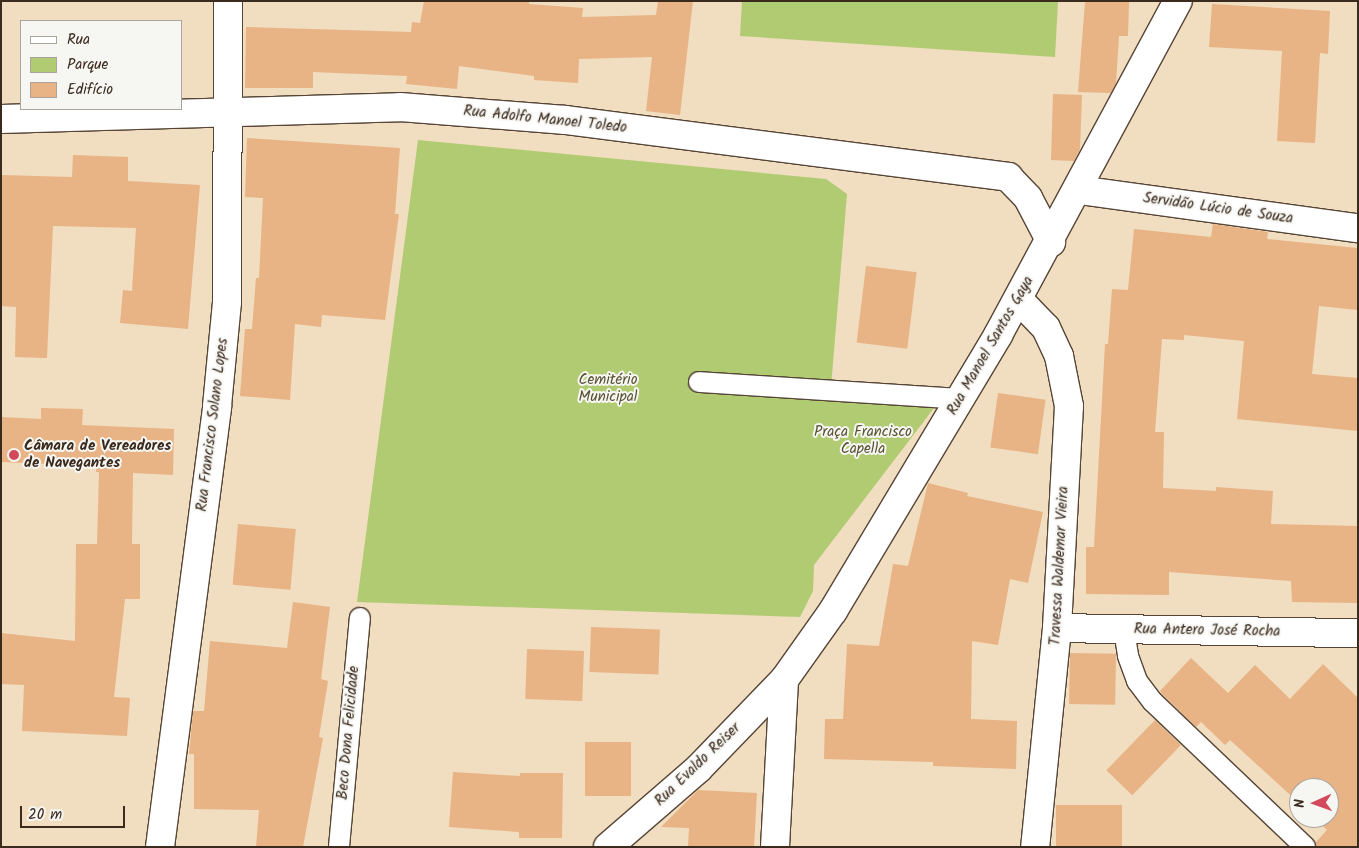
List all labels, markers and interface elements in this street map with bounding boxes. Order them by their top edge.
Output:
legend [20,20,182,110]
text: Rua [67,28,90,52]
text: Parque [67,53,108,77]
text: Edifício [67,78,113,102]
street label: Rua Adolfo Manoel Toledo [462,102,628,138]
street label: Servidão Lúcio de Souza [1142,190,1294,228]
street label: Rua Manoel Santos Gaya [944,273,1038,419]
street label: Rua Francisco Solano Lopes [193,337,233,513]
park label: Cemitério Municipal [579,371,637,406]
park label: Praça Francisco Capella [814,423,912,458]
place label: Câmara de Vereadores de Navegantes [24,437,171,472]
marker: Câmara de Vereadores de Navegantes [8,449,20,461]
street label: Travessa Waldemar Vieira [1047,486,1073,646]
street label: Rua Antero José Rocha [1134,621,1280,641]
street label: Beco Dona Felicidade [334,665,364,801]
street label: Rua Evaldo Reiser [651,720,745,810]
north arrow [1289,778,1339,828]
scale bar [22,796,128,828]
text: N [1289,799,1311,808]
text: 20 m [28,803,62,827]

